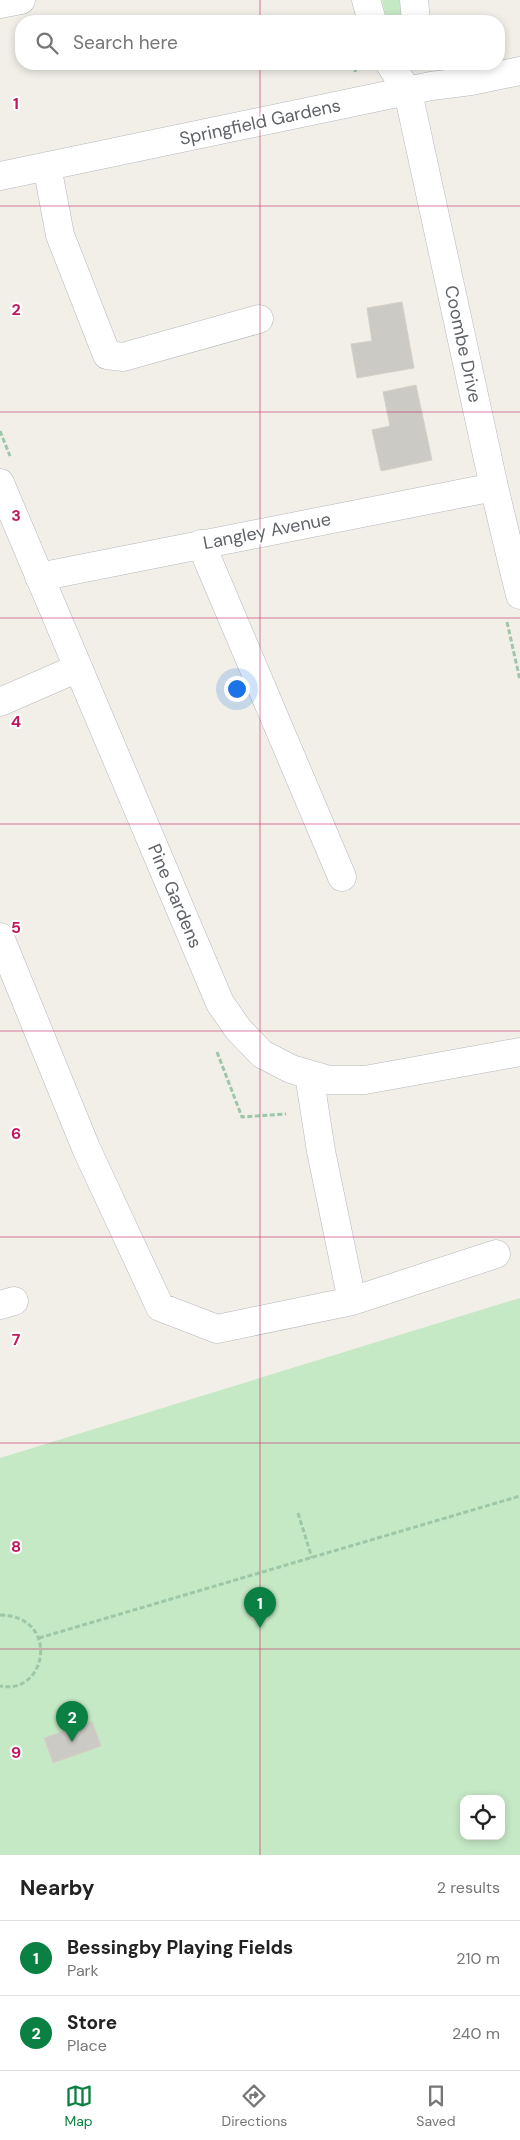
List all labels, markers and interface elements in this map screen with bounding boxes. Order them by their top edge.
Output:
search box [15,15,505,70]
icon: search [33,29,61,57]
text: Search here [73,30,178,55]
text: 1 [13,93,19,114]
street label: Springfield Gardens [177,93,343,151]
street label: Coombe Drive [439,283,487,405]
text: 2 [11,299,21,320]
text: 3 [11,505,21,526]
street label: Langley Avenue [201,507,333,555]
your location [224,676,250,702]
text: 4 [11,711,21,732]
street label: Pine Gardens [142,840,208,952]
text: 5 [11,917,21,938]
text: 6 [11,1123,21,1144]
text: 7 [12,1329,21,1350]
text: 8 [11,1536,21,1557]
pin: 1 [244,1587,276,1628]
pin: 2 [56,1701,88,1742]
text: 9 [11,1742,21,1763]
map controls [460,1795,505,1840]
button: locate [460,1795,505,1840]
text: Nearby [20,1874,94,1902]
text: 2 results [437,1877,500,1898]
text: Bessingby Playing Fields [67,1935,293,1960]
text: 1 [33,1948,39,1969]
text: 210 m [456,1948,500,1969]
text: Park [67,1960,99,1981]
text: Store [67,2010,117,2035]
text: 2 [31,2023,41,2044]
text: 240 m [452,2023,500,2044]
text: Place [67,2035,107,2056]
tab: Map [64,2082,93,2130]
tab: Directions [222,2082,287,2130]
tab: Saved [416,2082,456,2130]

